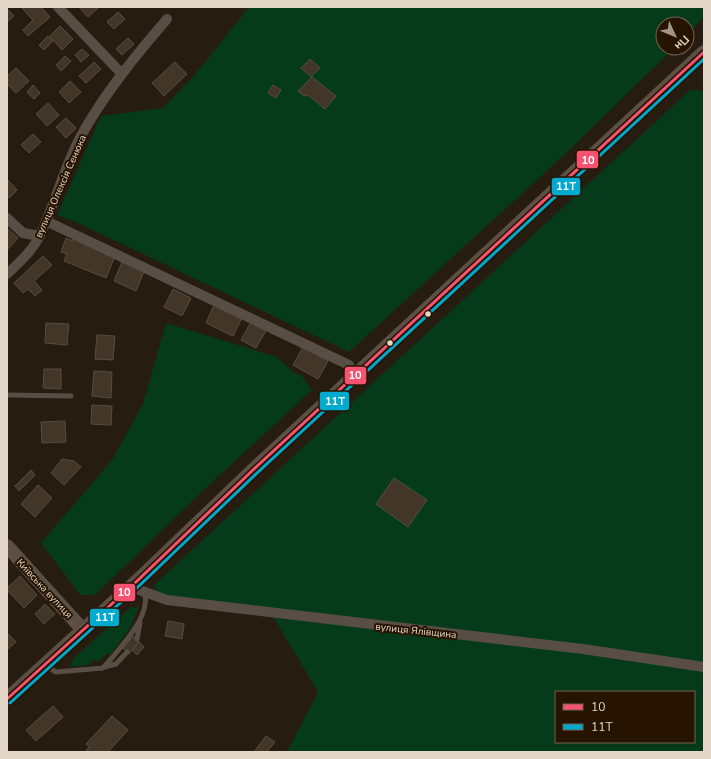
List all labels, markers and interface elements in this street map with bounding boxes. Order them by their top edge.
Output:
north arrow [655,16,695,56]
text: Пн [671,32,692,53]
street label: вулиця Олексія Сенюка [32,133,90,240]
line badge: 10 [576,150,599,169]
text: 10 [581,153,595,168]
line badge: 11Т [551,177,581,196]
text: 11Т [556,179,576,194]
unlabelled marker [423,309,433,319]
unlabelled marker [385,338,395,348]
line badge: 10 [344,366,367,385]
text: 10 [348,368,362,383]
line badge: 11Т [319,391,350,411]
text: 11Т [325,394,345,409]
street label: Київська вулиця [13,556,76,622]
line badge: 10 [113,583,136,602]
text: 10 [117,585,131,600]
line badge: 11Т [89,608,120,627]
text: 11Т [95,610,115,625]
street label: вулиця Ялівщина [375,620,457,642]
legend [555,691,695,743]
text: 10 [591,699,605,715]
text: 11Т [591,719,613,735]

